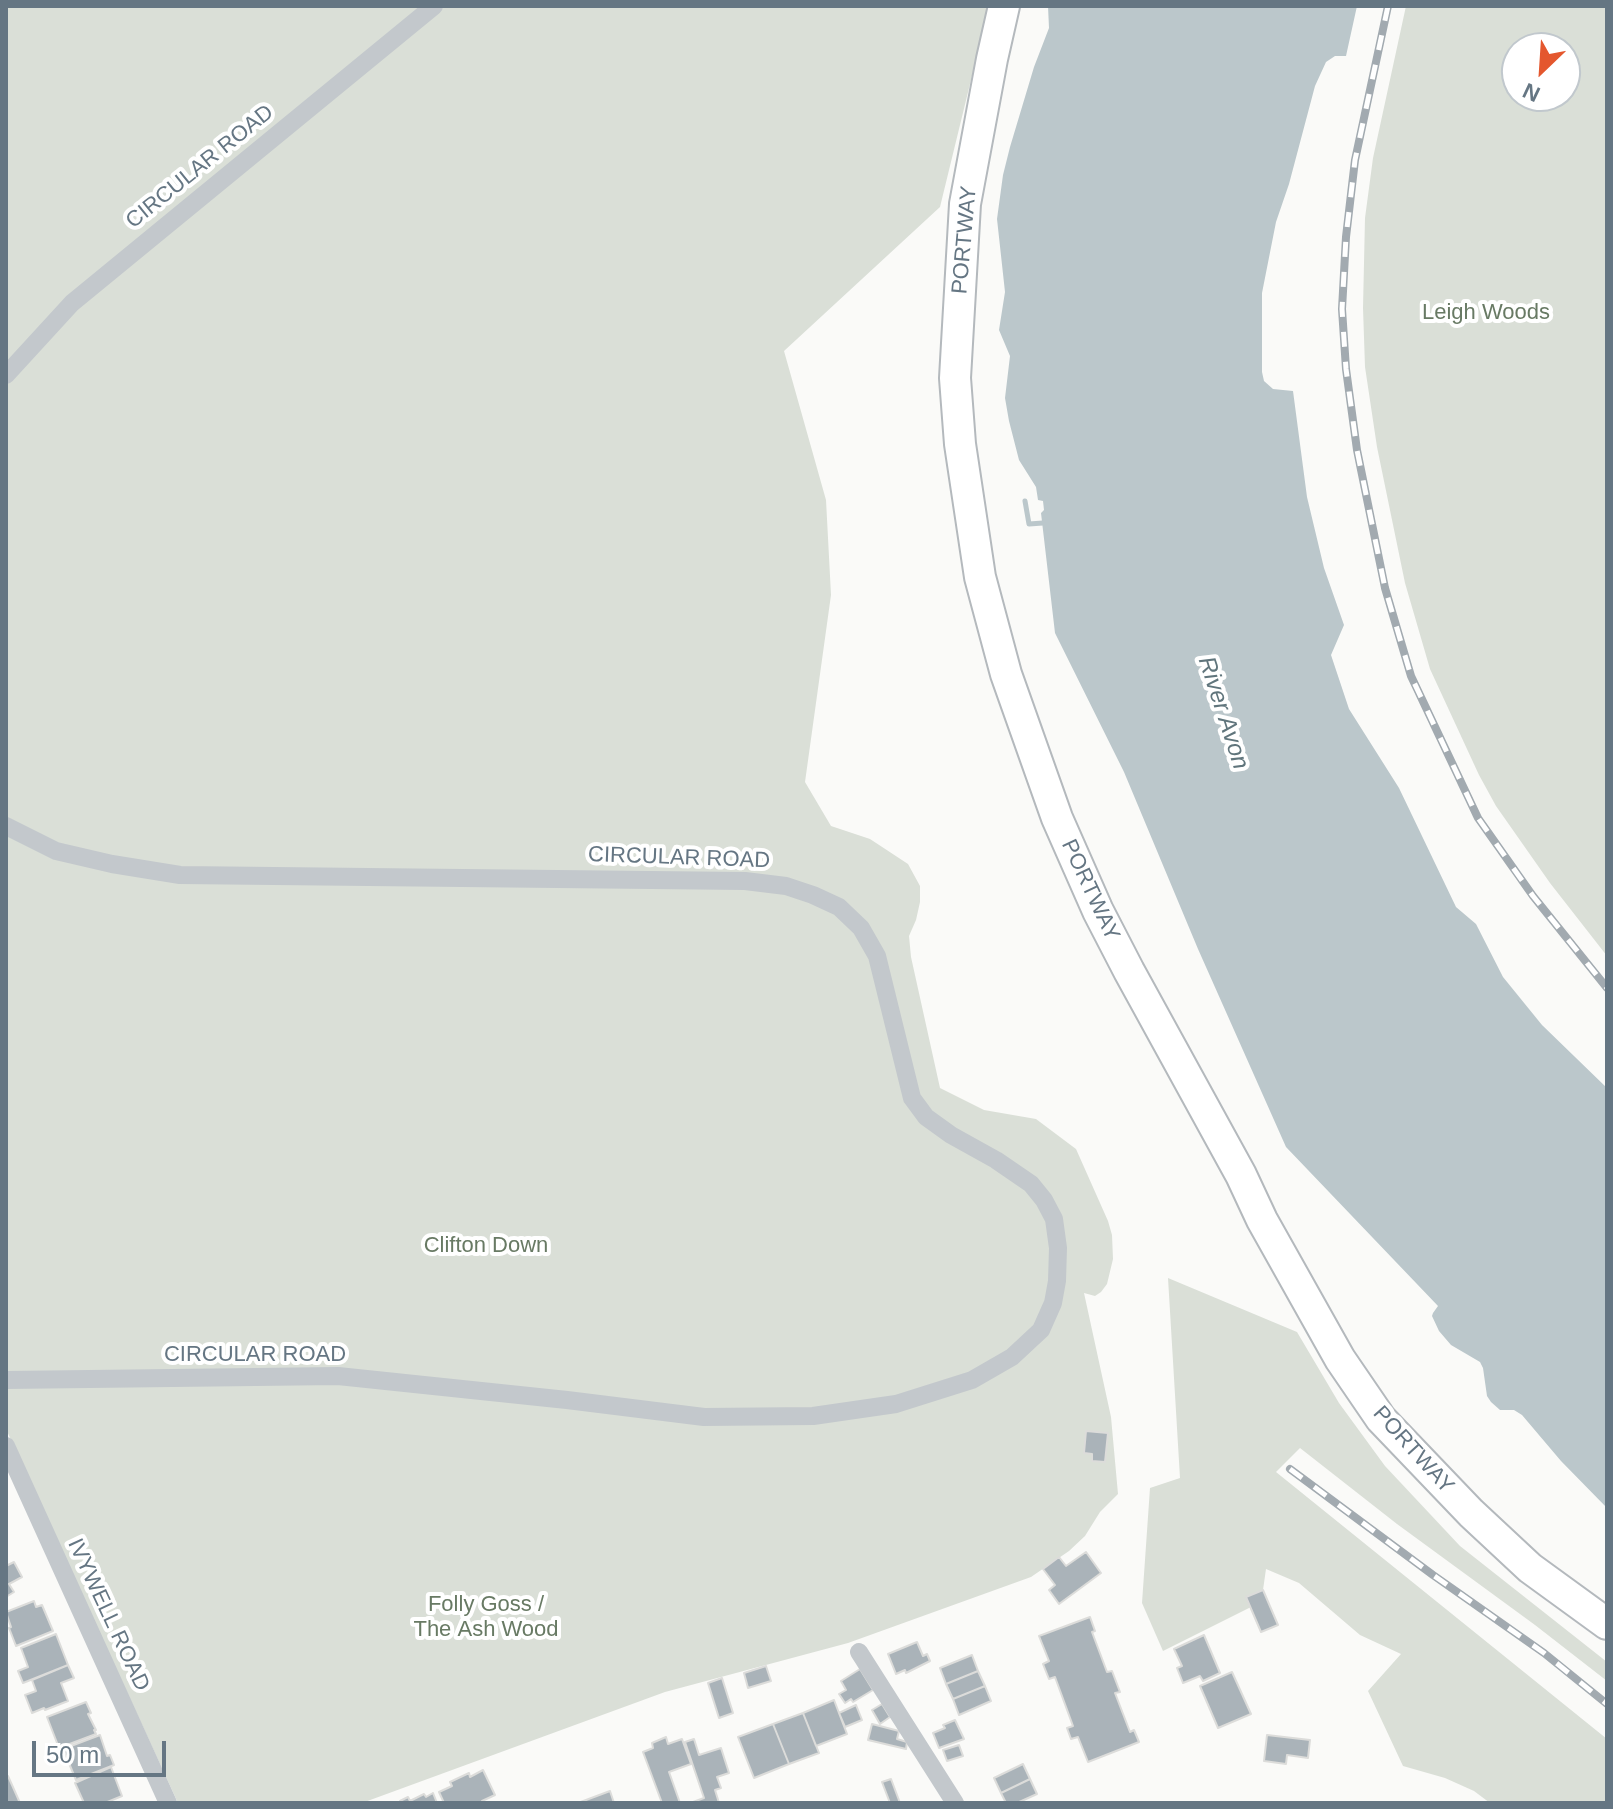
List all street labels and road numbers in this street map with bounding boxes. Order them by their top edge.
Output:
street label: CIRCULAR ROAD [121,99,279,235]
street label: PORTWAY [947,185,983,295]
street label: PORTWAY [1055,835,1125,945]
street label: CIRCULAR ROAD [588,842,770,874]
street label: CIRCULAR ROAD [164,1342,346,1368]
street label: PORTWAY [1367,1401,1459,1499]
street label: IVYWELL ROAD [61,1535,155,1695]

